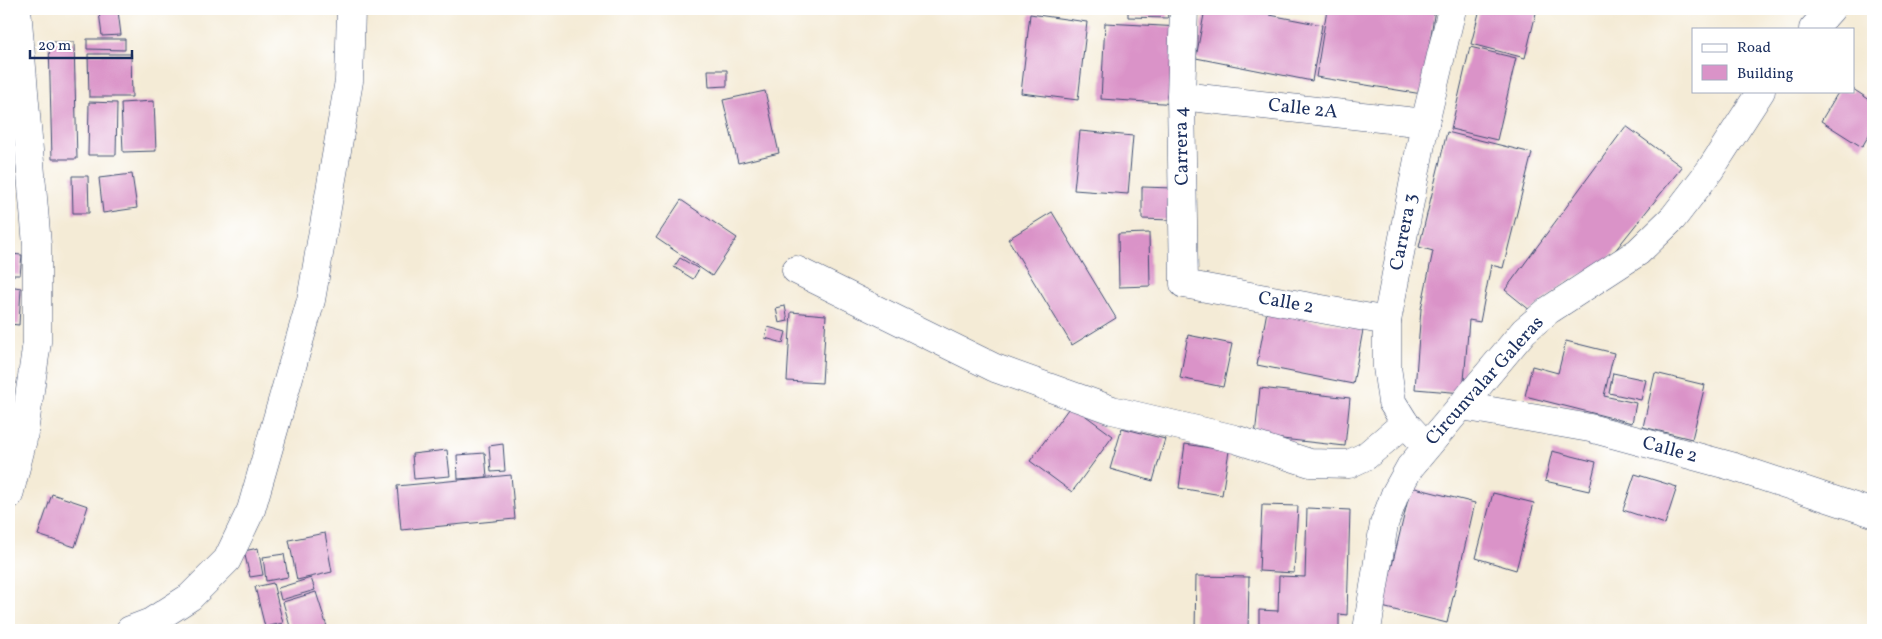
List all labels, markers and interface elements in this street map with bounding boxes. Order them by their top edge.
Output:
scale bar [30,28,132,60]
legend [1692,28,1854,92]
text: 20 m [38,36,71,57]
text: Road [1737,38,1771,59]
text: Building [1737,64,1794,85]
street label: Calle 2A [1267,92,1339,126]
street label: Carrera 4 [1168,106,1196,186]
street label: Carrera 3 [1384,191,1424,273]
street label: Calle 2 [1256,285,1316,321]
street label: Circunvalar Galeras [1420,311,1550,451]
street label: Calle 2 [1639,430,1701,470]

